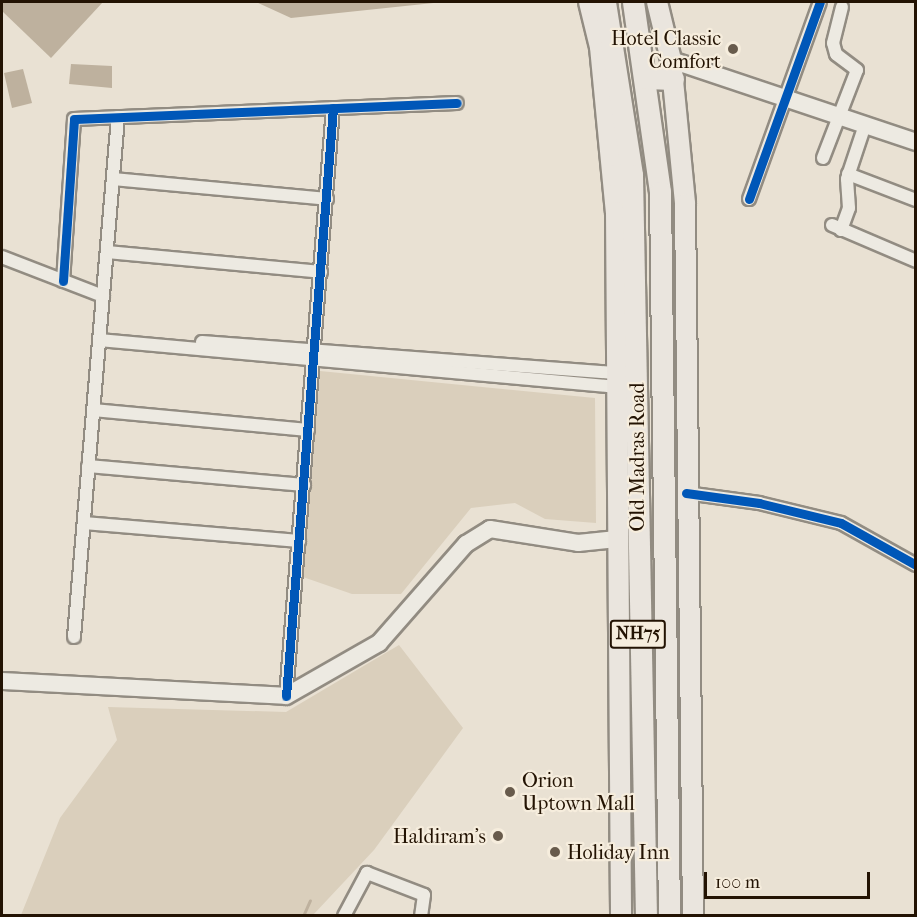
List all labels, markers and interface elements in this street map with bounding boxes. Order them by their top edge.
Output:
place label: Hotel Classic Comfort [611,26,721,73]
marker: Hotel Classic Comfort [726,42,740,56]
street label: Old Madras Road [625,383,649,531]
road number: NH75 [610,619,666,649]
place label: Orion Uptown Mall [522,768,635,815]
marker: Orion Uptown Mall [503,785,517,799]
place label: Haldiram's [393,824,486,848]
marker: Haldiram's [491,829,505,843]
place label: Holiday Inn [567,840,670,864]
marker: Holiday Inn [548,845,562,859]
scale bar [707,860,874,898]
text: 100 m [715,872,760,893]

